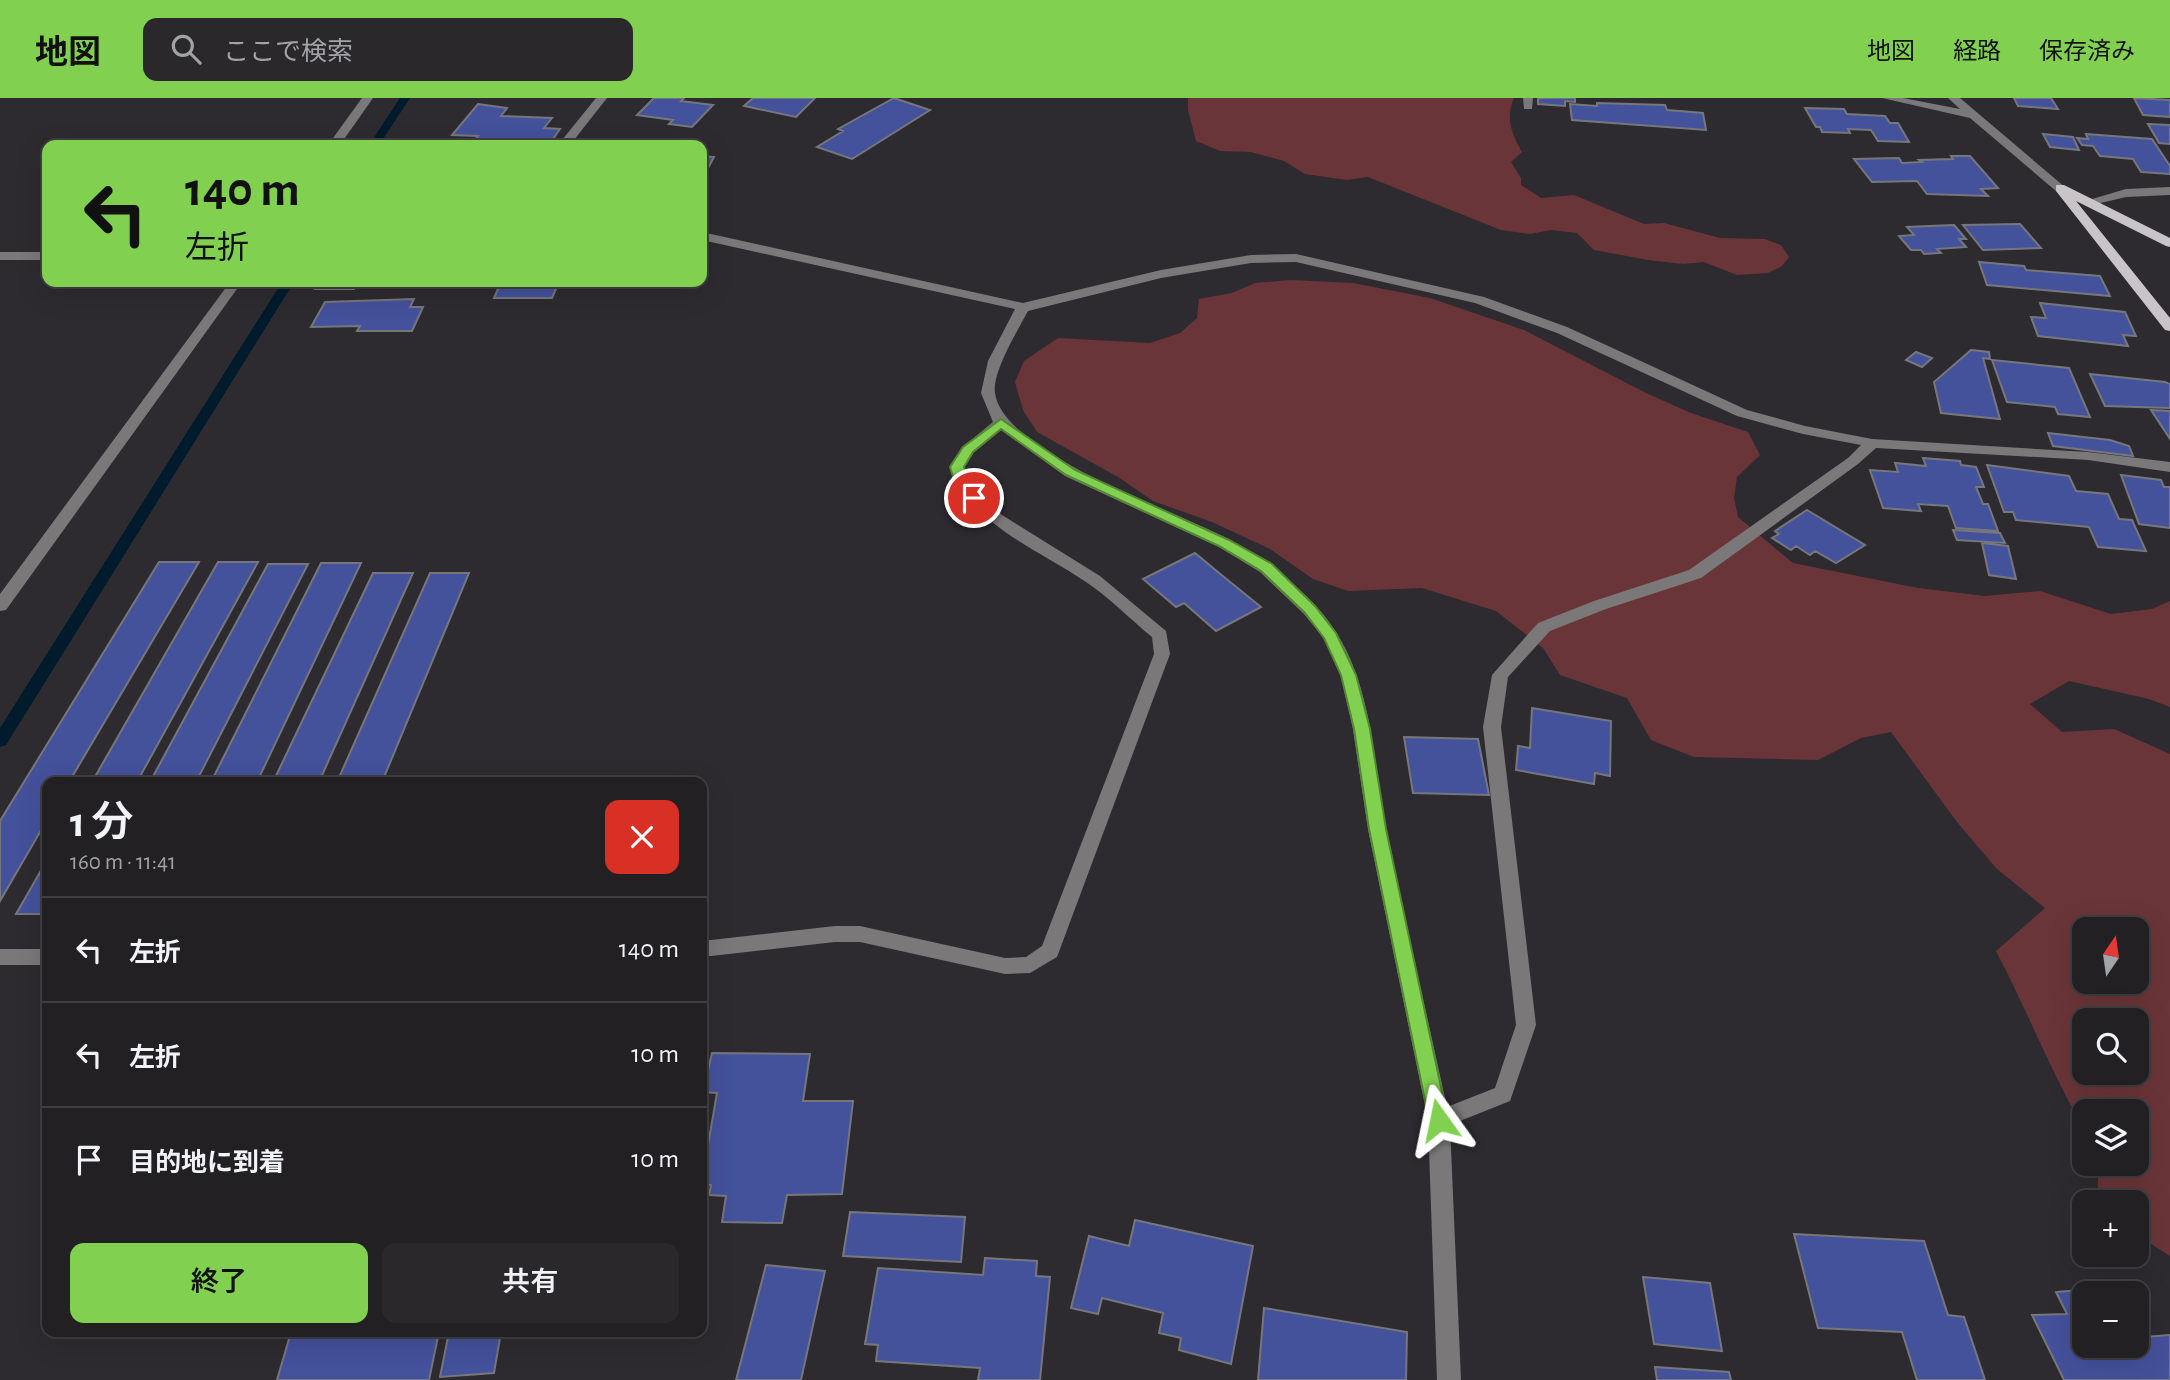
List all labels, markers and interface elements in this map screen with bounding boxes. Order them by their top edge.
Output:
search box [143,18,633,81]
icon: search [167,30,205,68]
text: 地図 [35,37,101,70]
text: ここで検索 [223,39,353,65]
text: 地図 [1867,40,1915,64]
text: 経路 [1953,40,2001,64]
text: 保存済み [2039,40,2135,64]
text: 140 m [185,166,300,215]
icon: left [70,168,161,259]
text: 左折 [185,232,249,264]
pin [944,468,1004,528]
icon: arrive [955,479,993,517]
button: close [605,800,679,874]
text: 1 分 [70,802,133,844]
text: 160 m · 11:41 [70,851,176,874]
north arrow [2072,917,2149,994]
map controls [2072,917,2149,1358]
icon: left [70,931,108,969]
text: 140 m [619,936,679,962]
text: 左折 [129,940,181,966]
button: search [2072,1008,2149,1085]
icon: left [70,1036,108,1074]
text: 10 m [631,1041,679,1067]
text: 左折 [129,1045,181,1071]
position arrow [1402,1083,1476,1157]
button: layers [2072,1099,2149,1176]
icon: arrive [70,1141,108,1179]
text: 10 m [631,1146,679,1172]
text: 目的地に到着 [129,1150,285,1176]
button: + [2072,1190,2149,1267]
button: 終了 [70,1243,368,1323]
button: 共有 [382,1243,679,1323]
button: − [2072,1281,2149,1358]

